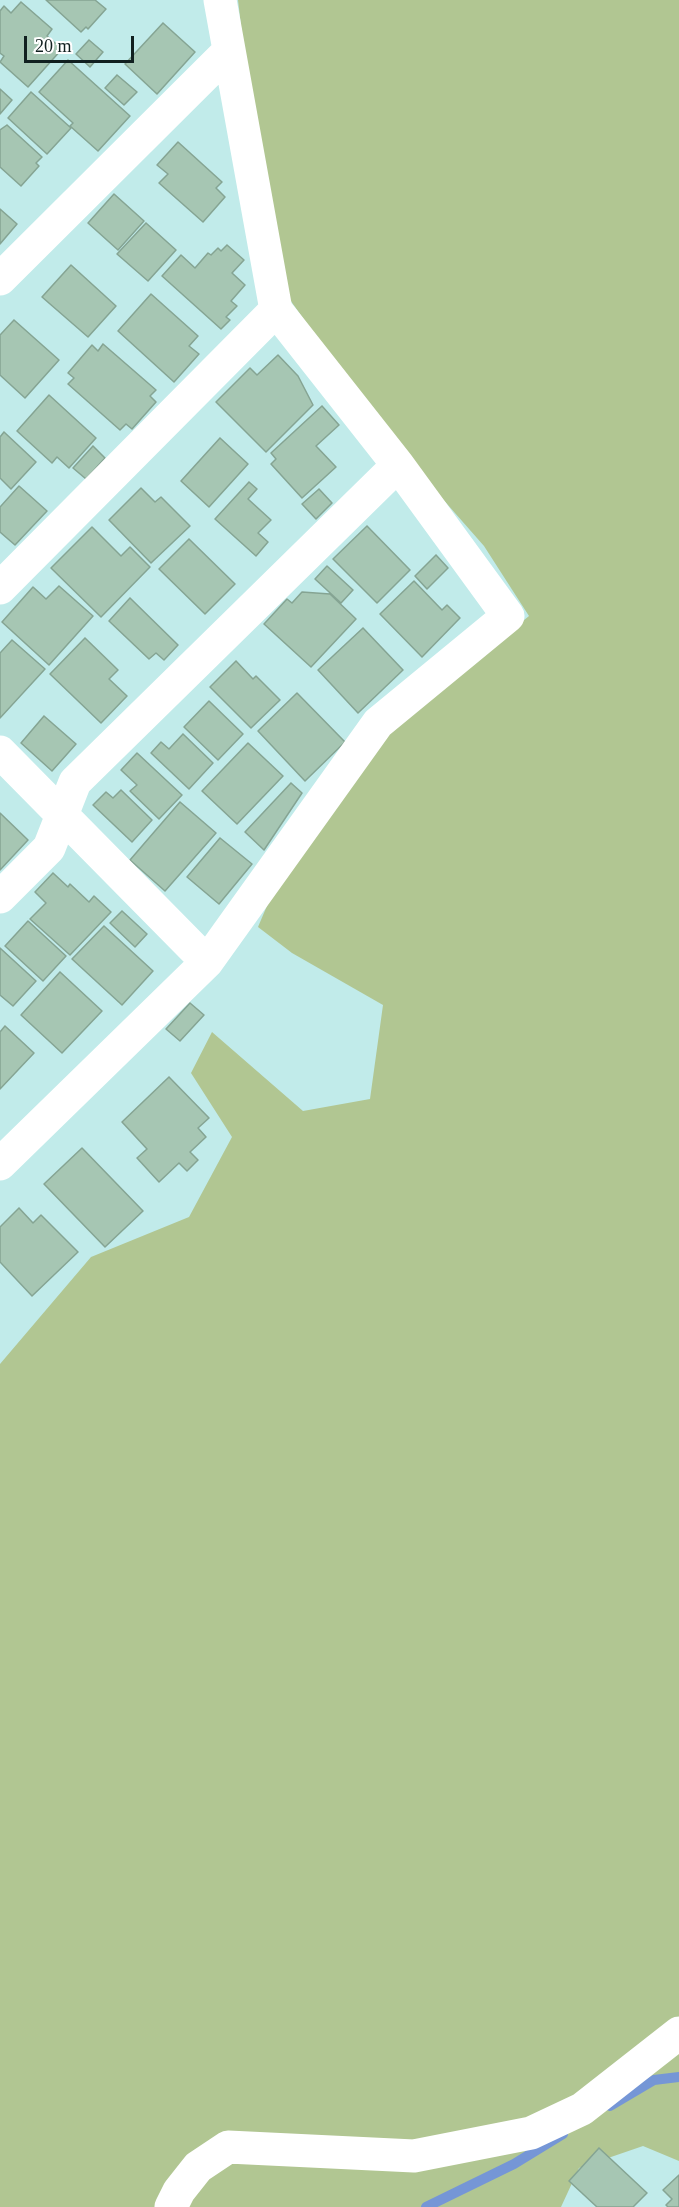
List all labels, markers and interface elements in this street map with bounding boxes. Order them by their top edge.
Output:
scale bar [27,24,136,62]
text: 20 m [35,36,72,56]

